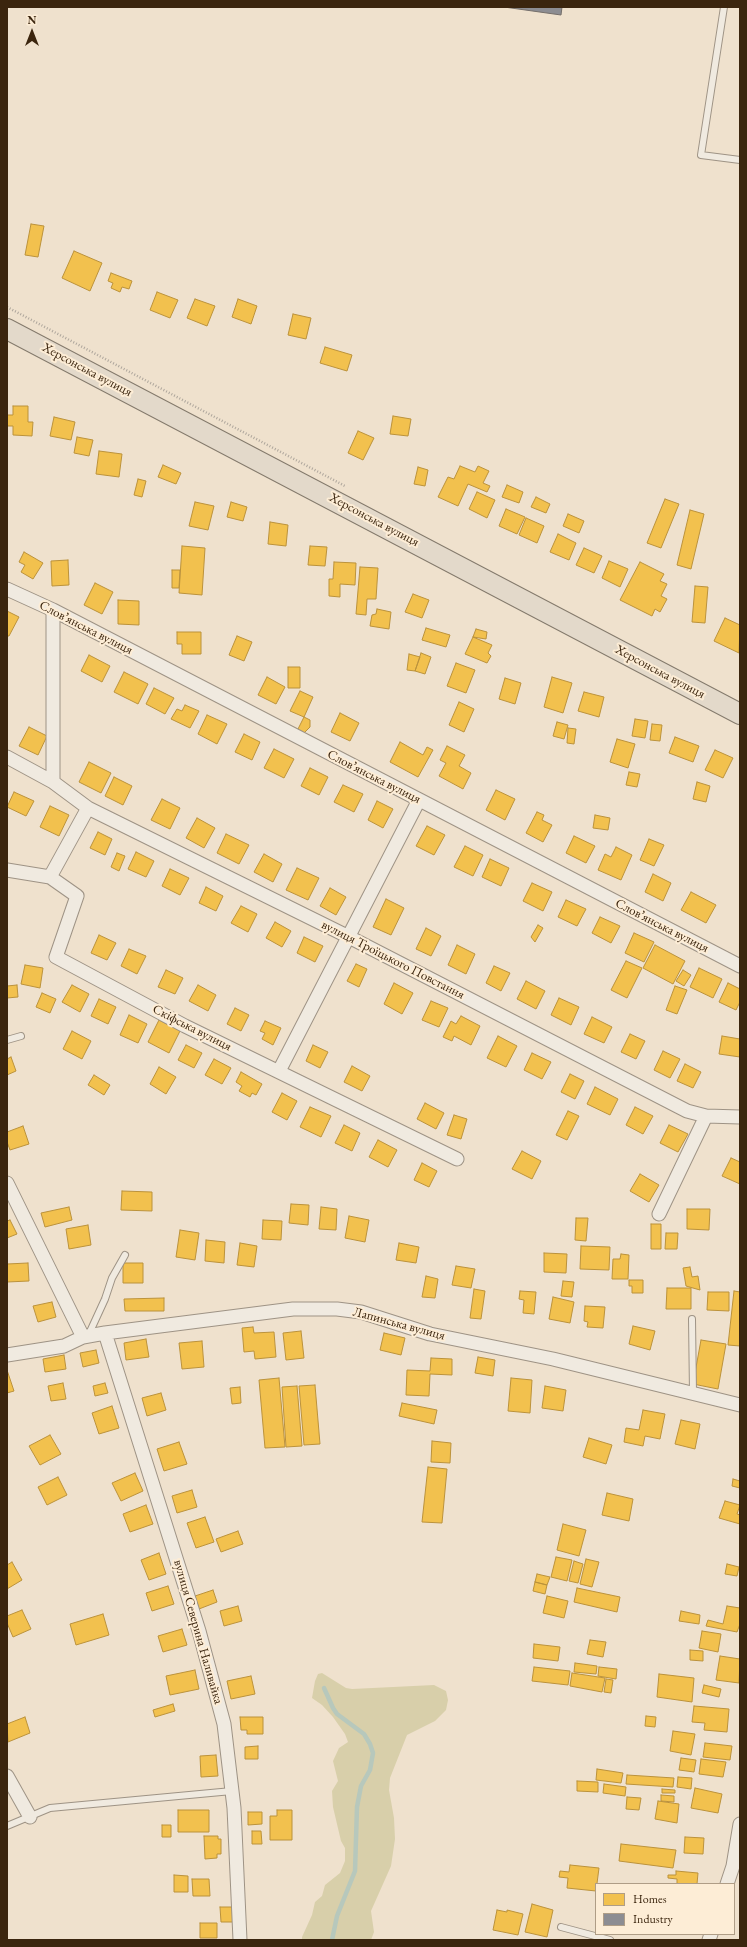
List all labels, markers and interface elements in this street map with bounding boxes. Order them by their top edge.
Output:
north arrow [12,12,52,52]
text: N [28,13,36,27]
street label: Херсонська вулиця [39,340,135,400]
street label: Херсонська вулиця [326,490,422,550]
street label: Словʼянська вулиця [37,598,135,658]
street label: Херсонська вулиця [612,642,708,702]
street label: Словʼянська вулиця [325,747,423,807]
street label: Словʼянська вулиця [613,896,711,956]
street label: вулиця Троїцького Повстання [319,917,467,1003]
street label: Скіфська вулиця [150,1001,234,1055]
street label: Лапинська вулиця [351,1304,447,1344]
street label: вулиця Северина Наливайка [170,1558,226,1706]
legend [595,1883,735,1935]
text: Homes [633,1891,667,1907]
text: Industry [633,1911,673,1927]

